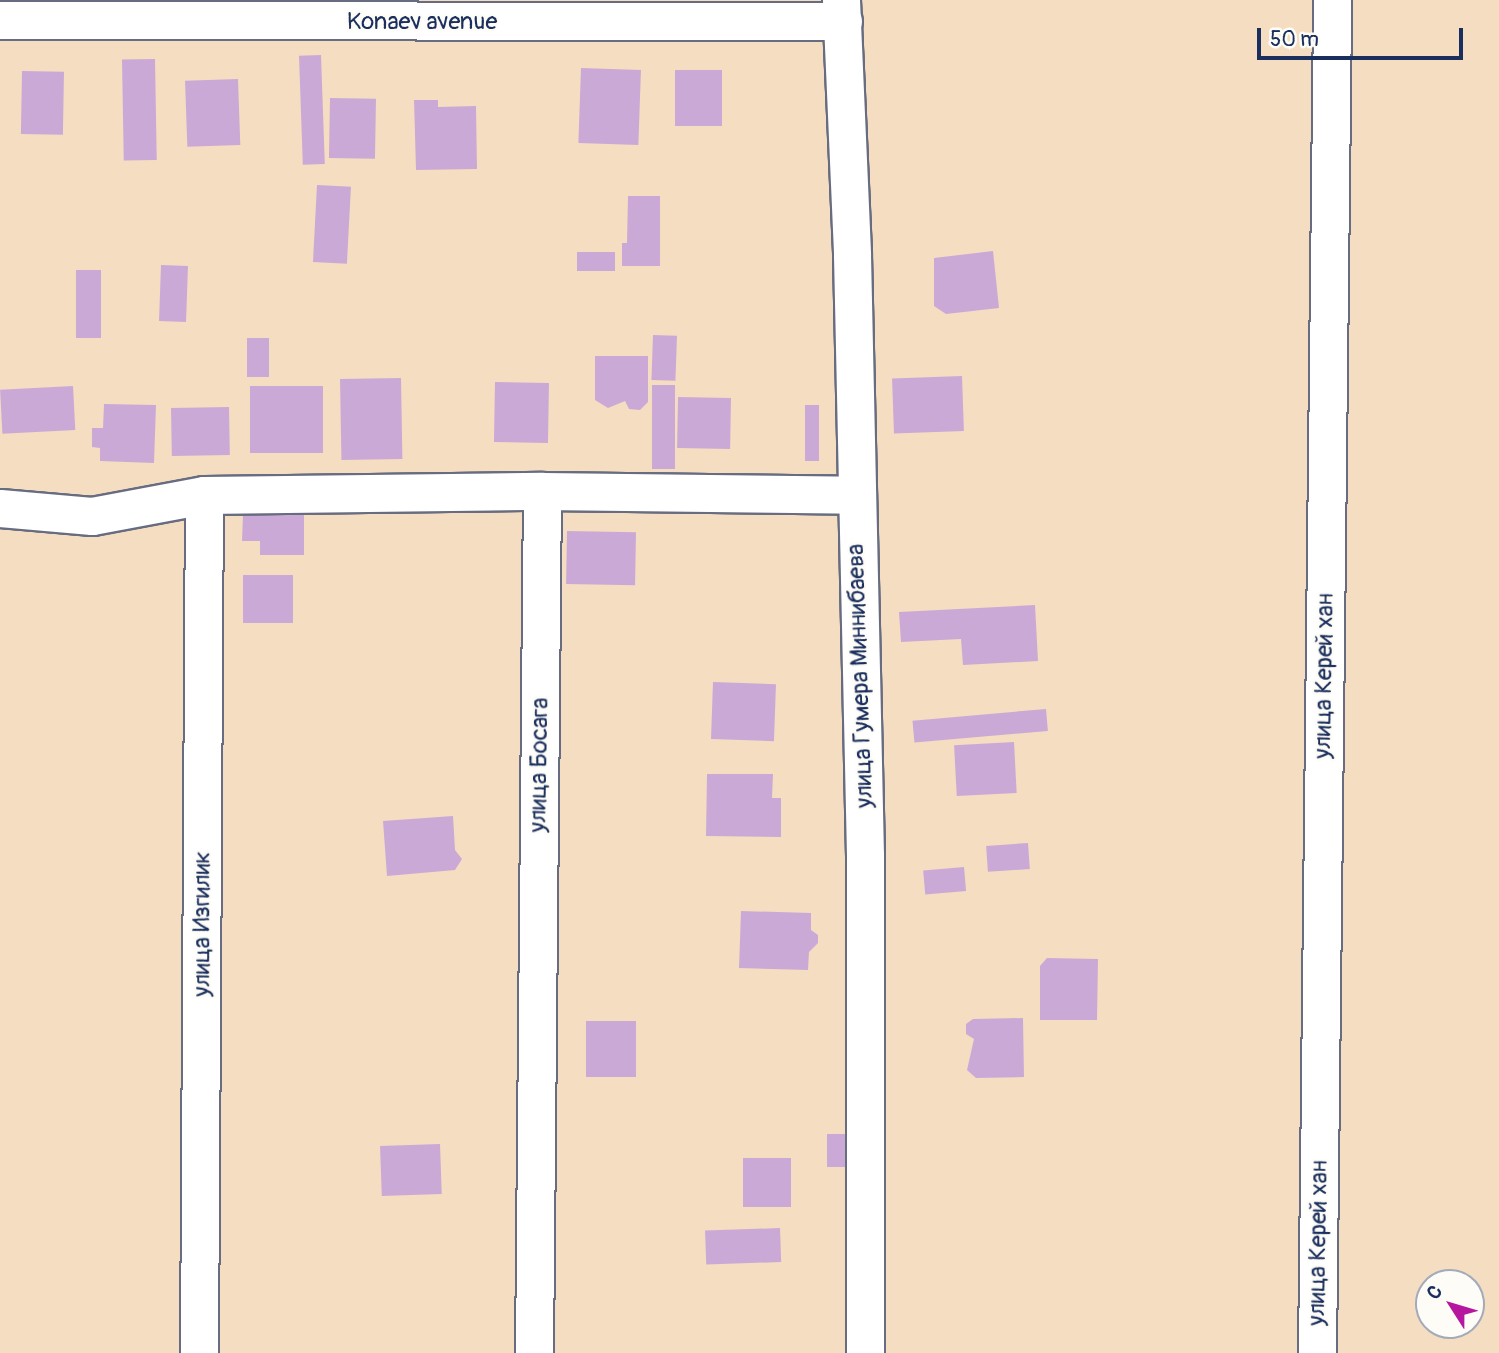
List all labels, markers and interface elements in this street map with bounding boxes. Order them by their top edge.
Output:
street label: Konaev avenue [347,8,497,36]
scale bar [1261,14,1468,58]
text: 50 m [1270,26,1319,53]
street label: улица Гумера Миннибаева [841,543,879,809]
street label: улица Керей хан [1308,593,1340,759]
street label: улица Босага [523,697,555,833]
street label: улица Изгилик [188,851,216,997]
street label: улица Керей хан [1302,1160,1334,1326]
north arrow [1415,1269,1485,1339]
text: С [1422,1281,1448,1304]

